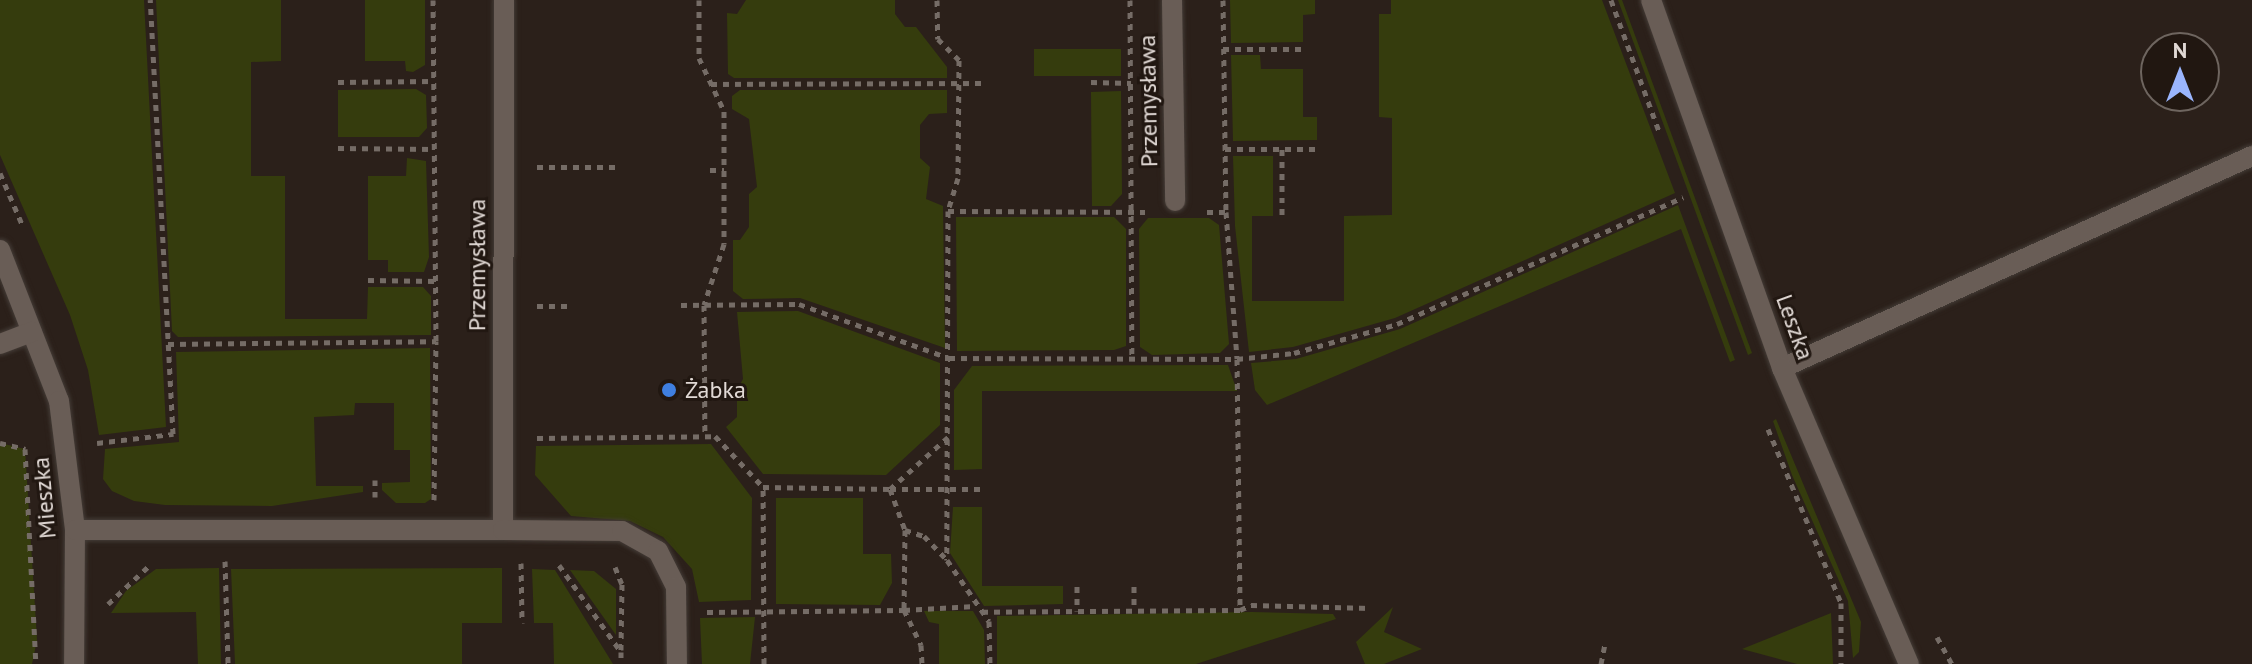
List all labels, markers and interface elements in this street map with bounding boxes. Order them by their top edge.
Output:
north arrow [2140,32,2220,112]
street label: Przemysława [1132,35,1164,167]
text: N [2173,36,2187,64]
street label: Przemysława [463,199,491,331]
street label: Leszka [1770,290,1820,364]
place label: Żabka [685,376,746,404]
marker: Żabka [660,381,678,399]
street label: Mieszka [26,456,62,540]

